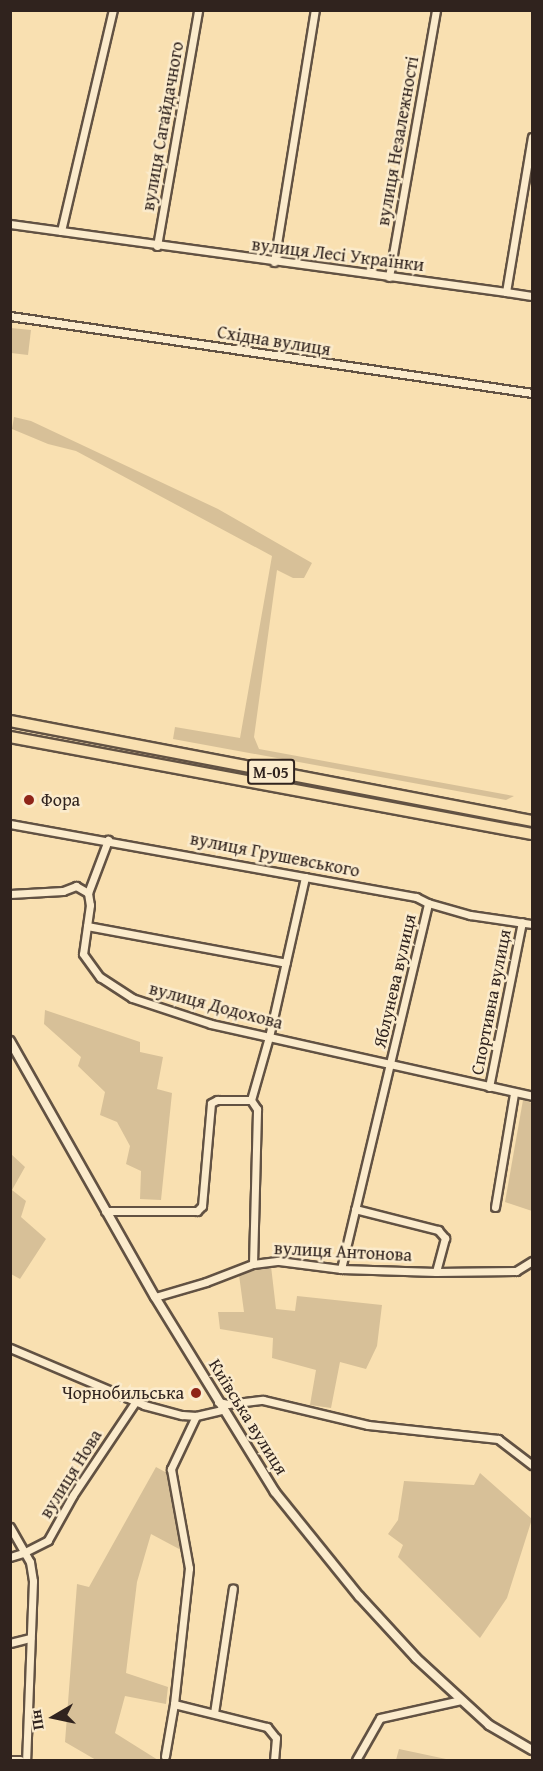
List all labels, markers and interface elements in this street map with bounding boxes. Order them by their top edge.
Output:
street label: вулиця Сагайдачного [137,40,189,212]
street label: вулиця Незалежності [372,55,424,227]
street label: вулиця Лесі Українки [251,234,425,276]
street label: Східна вулиця [216,321,332,361]
road number: М-05 [247,759,295,785]
place label: Фора [41,789,80,811]
marker: Фора [22,793,36,807]
street label: вулиця Грушевського [188,828,362,882]
street label: Яблунева вулиця [369,912,421,1050]
street label: Спортивна вулиця [466,927,516,1077]
street label: вулиця Додохова [147,978,285,1034]
street label: вулиця Антонова [273,1238,413,1266]
street label: Київська вулиця [204,1355,292,1479]
place label: Чорнобильська [62,1382,184,1404]
marker: Чорнобильська [189,1386,203,1400]
street label: вулиця Нова [35,1426,107,1522]
north arrow [24,1687,84,1747]
text: Пн [23,1708,50,1732]

